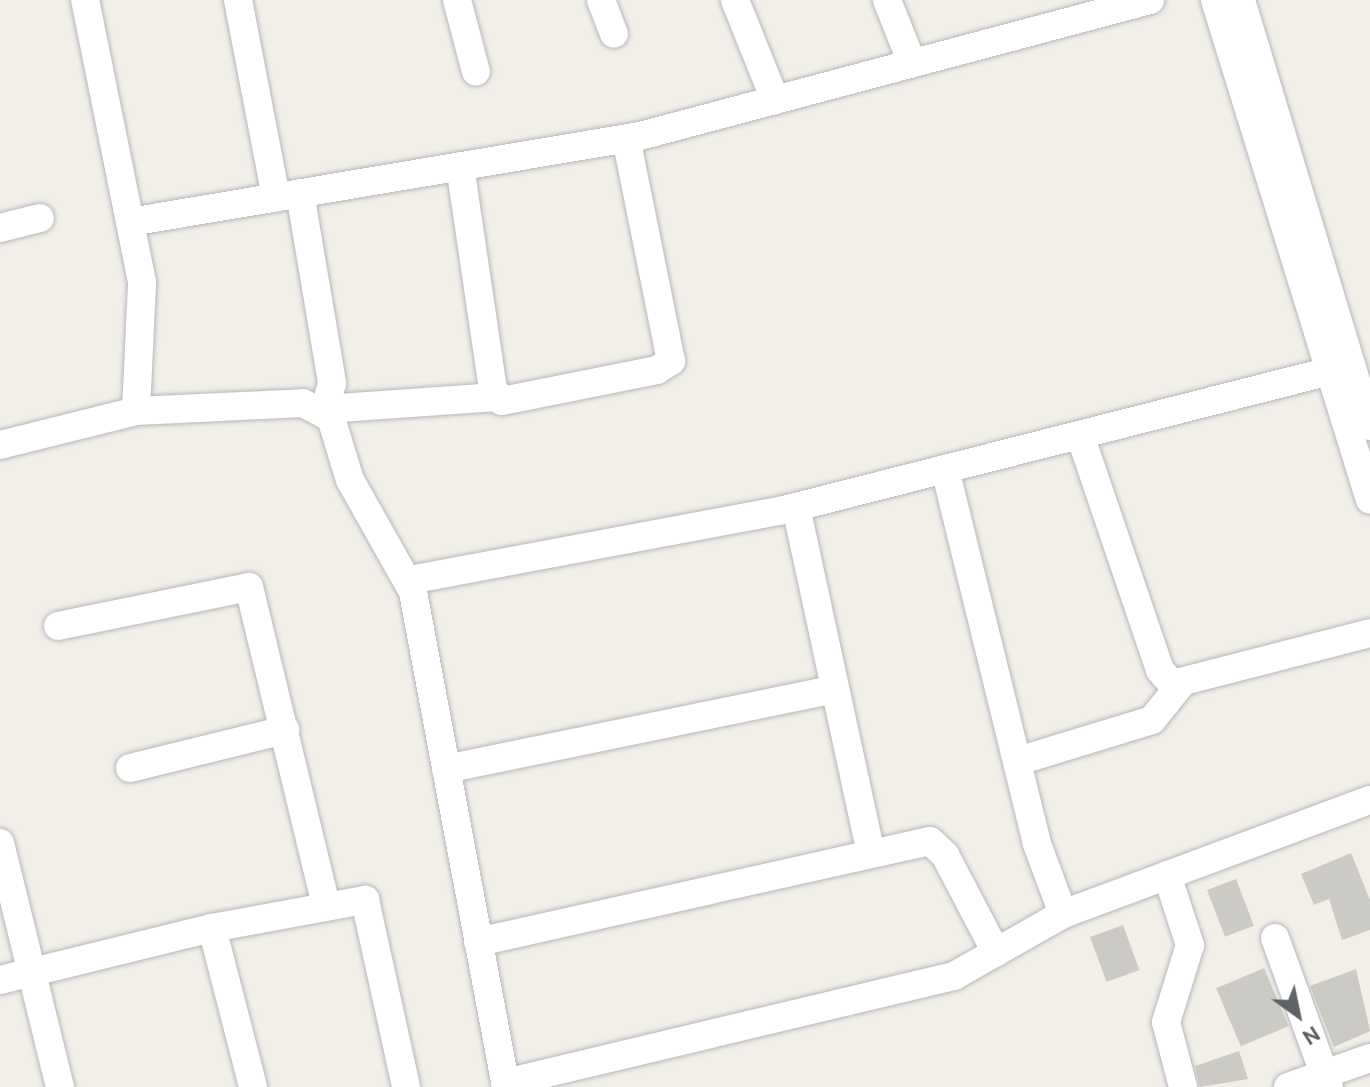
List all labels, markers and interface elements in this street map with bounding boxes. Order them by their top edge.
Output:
north arrow [1258,975,1338,1055]
text: N [1297,1020,1325,1051]

